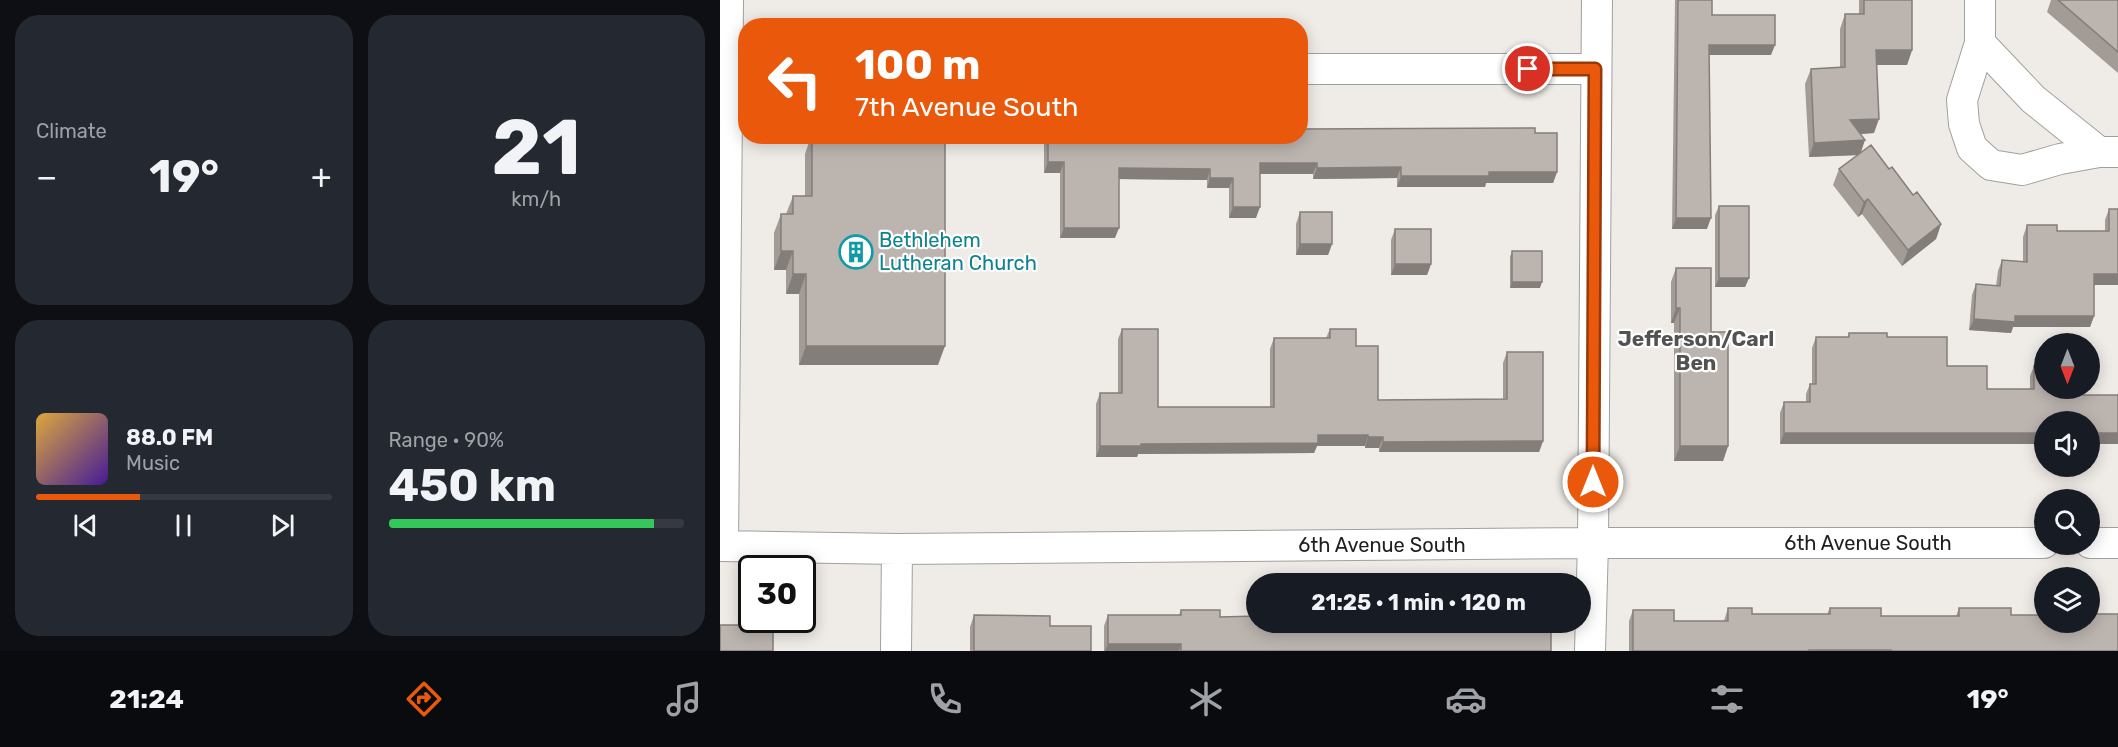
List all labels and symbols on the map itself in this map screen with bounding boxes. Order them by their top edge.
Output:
pin [1502,43,1553,94]
place label: Bethlehem Lutheran Church [879,228,1037,275]
building icon: Bethlehem Lutheran Church [838,234,874,270]
district label: Jefferson/Carl Ben [1618,326,1774,375]
north arrow [2034,333,2100,399]
position arrow [1561,450,1625,514]
street label: 6th Avenue South [1784,531,1952,555]
street label: 6th Avenue South [1298,533,1466,557]
speed limit sign: 30 [738,555,816,633]

